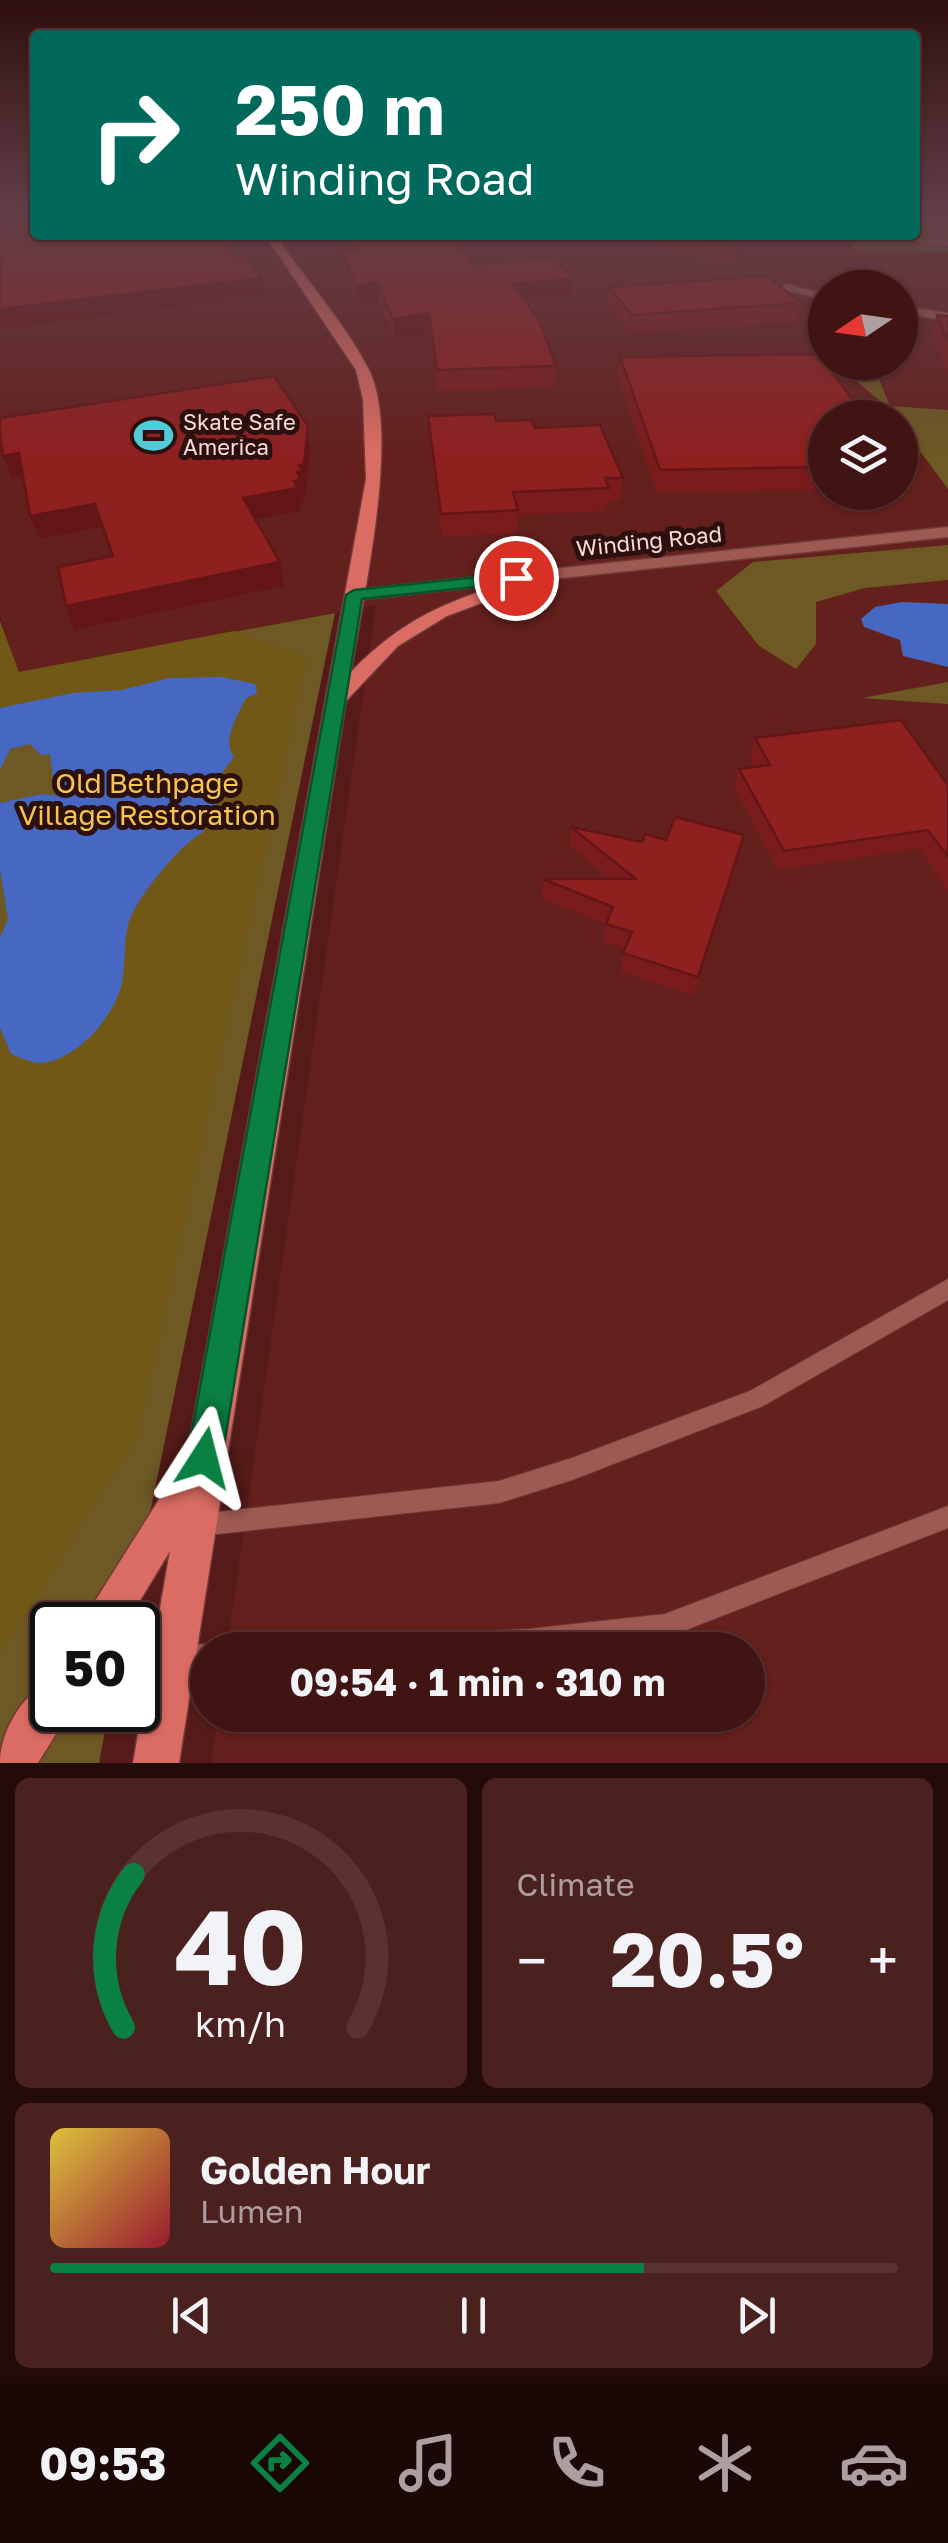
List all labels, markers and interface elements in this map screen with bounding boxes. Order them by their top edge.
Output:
text: 250 m [235,66,445,150]
icon: right [70,70,200,200]
text: Winding Road [235,151,535,205]
north arrow [808,270,918,380]
map controls [808,270,918,510]
button: layers [808,400,918,510]
place label: Skate Safe America [183,408,296,460]
sports icon: Skate Safe America [132,414,174,456]
street label: Winding Road [575,519,723,562]
pin [474,536,559,621]
icon: arrive [489,551,544,606]
park label: Old Bethpage Village Restoration [18,766,276,831]
position arrow [152,1406,256,1510]
speed limit sign: 50 [30,1602,160,1732]
text: 09:54 · 1 min · 310 m [289,1659,666,1704]
text: Climate [517,1865,635,1903]
text: 40 [174,1883,307,2008]
text: 20.5° [610,1913,804,2004]
text: − [517,1927,547,1993]
text: + [868,1927,898,1993]
text: km/h [195,2002,286,2045]
text: Golden Hour [200,2147,431,2192]
text: Lumen [200,2192,304,2230]
icon: previous [164,2288,219,2343]
icon: pause [446,2288,501,2343]
icon: next [729,2288,784,2343]
icon: directions [245,2428,315,2498]
icon: music [393,2428,463,2498]
icon: phone [542,2428,612,2498]
icon: climate [690,2428,760,2498]
icon: car [839,2428,909,2498]
text: 09:53 [39,2436,166,2490]

